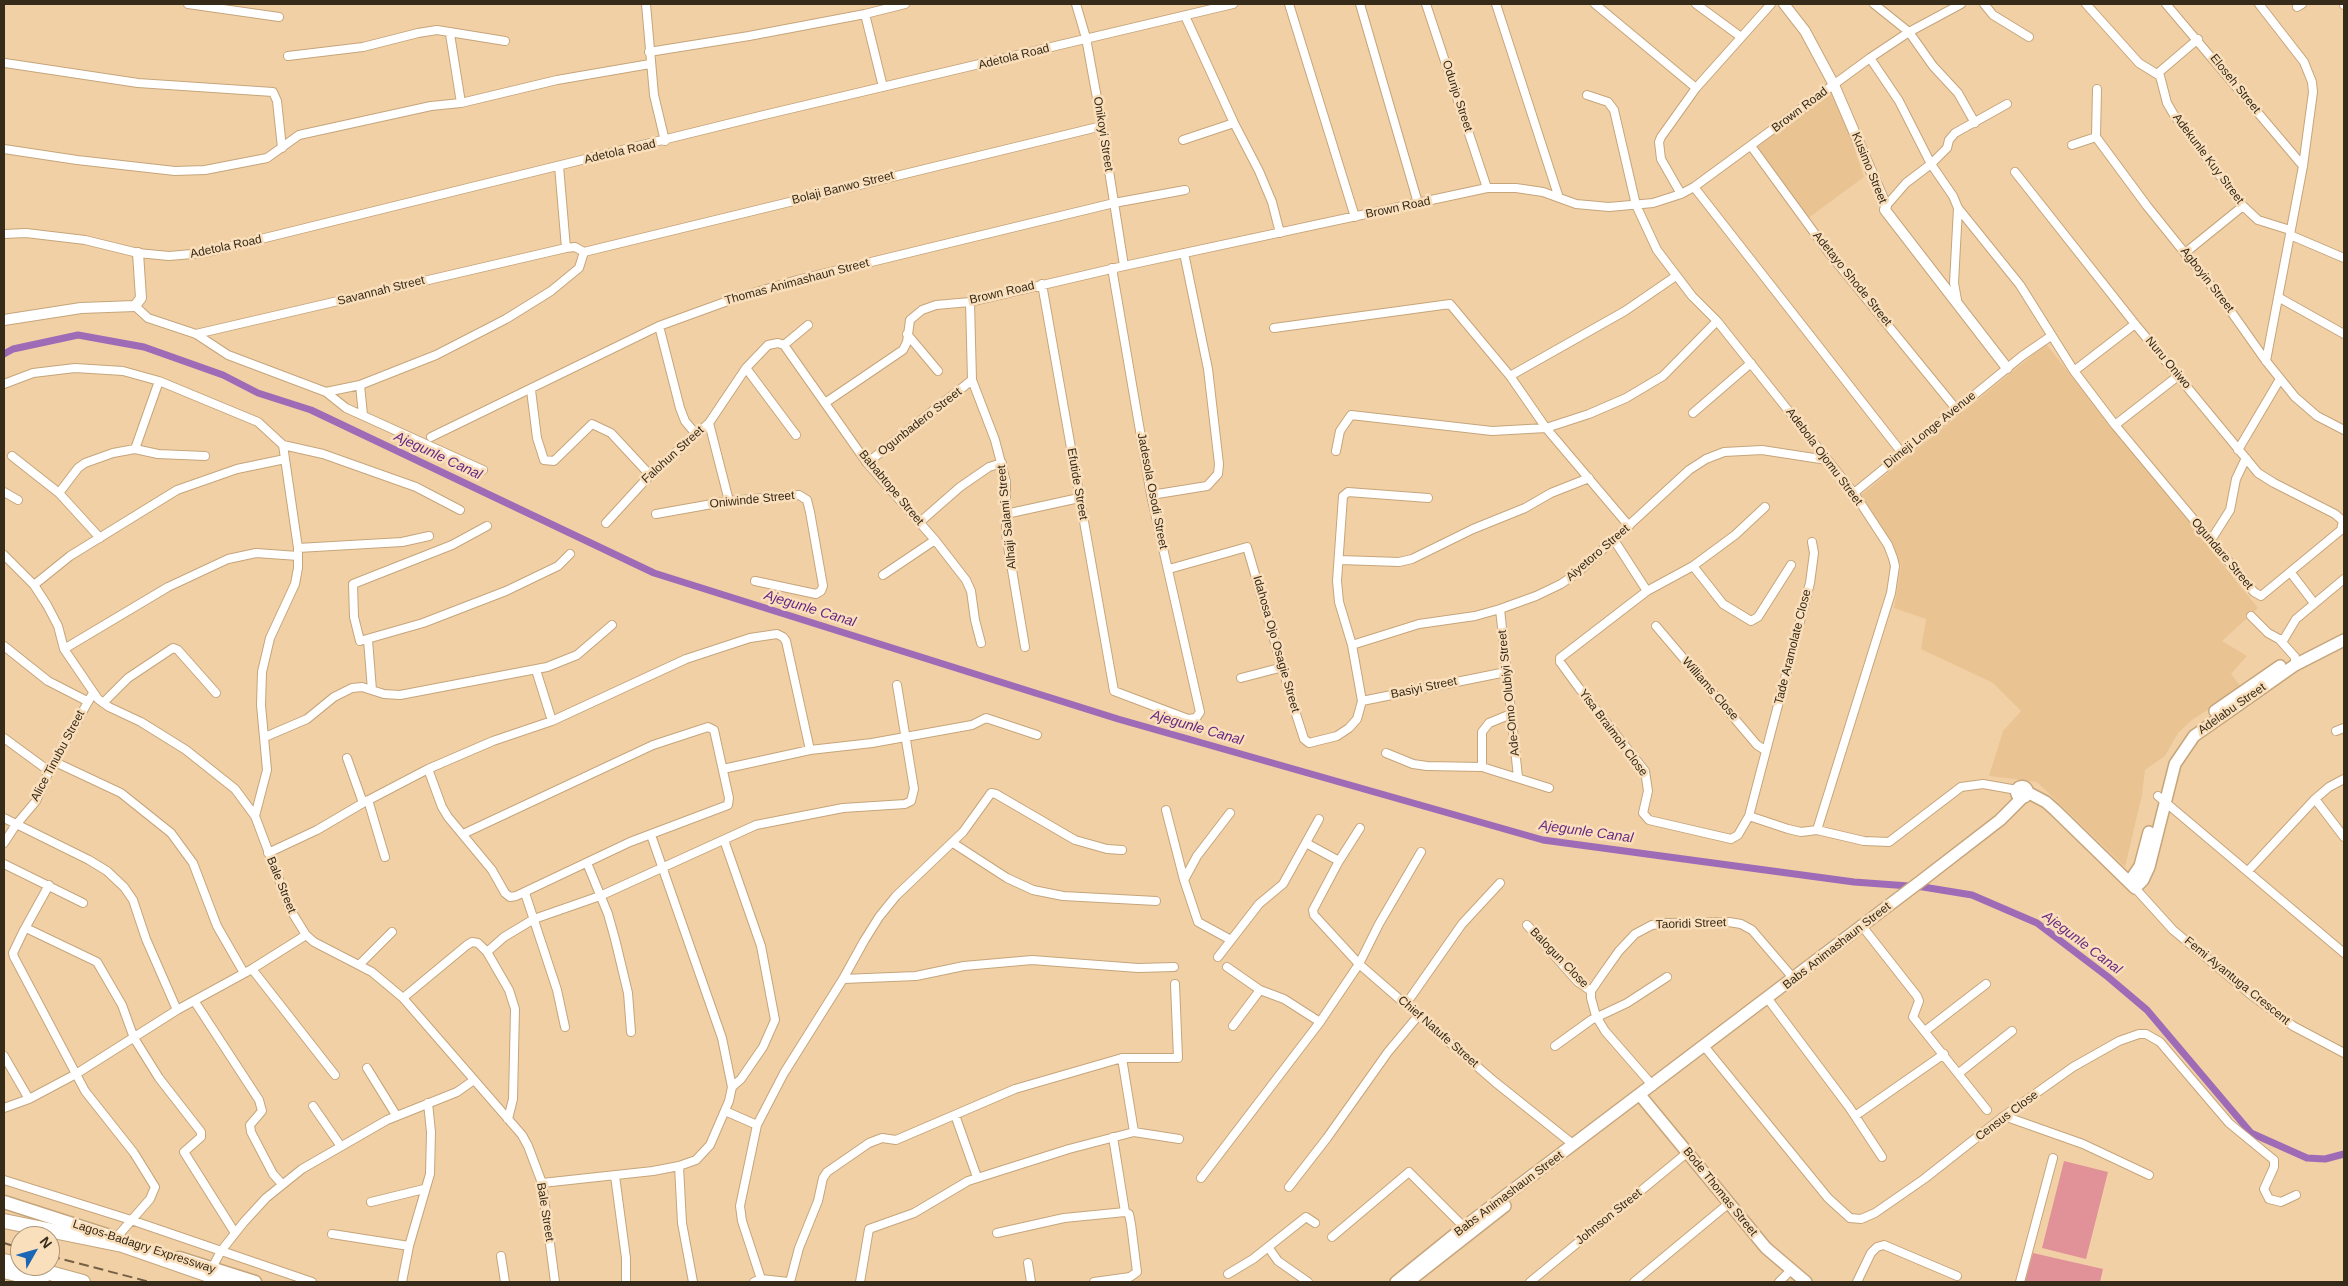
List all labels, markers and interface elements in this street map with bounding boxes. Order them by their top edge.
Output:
street label: Adetola Road [977,41,1051,73]
street label: Eloseh Street [2207,51,2263,117]
street label: Odunjo Street [1439,59,1475,133]
street label: Brown Road [1769,84,1831,136]
street label: Onikoyi Street [1090,96,1116,172]
street label: Adekunle Kuy Street [2169,111,2247,207]
street label: Kusimo Street [1848,130,1890,206]
street label: Adetola Road [583,137,657,167]
street label: Bolaji Banwo Street [790,168,896,208]
street label: Brown Road [1364,194,1432,222]
street label: Adetayo Shode Street [1809,229,1895,329]
street label: Adetola Road [189,232,263,262]
street label: Agboyin Street [2177,245,2237,315]
street label: Thomas Animashaun Street [723,256,871,308]
street label: Savannah Street [336,273,426,309]
street label: Brown Road [968,279,1036,307]
street label: Nuru Oniwo [2142,334,2194,392]
street label: Ogunbadero Street [875,385,965,459]
street label: Dimeji Longe Avenue [1881,389,1979,471]
street label: Adebola Ojomu Street [1783,406,1865,508]
street label: Falohun Street [639,423,707,487]
water label: Ajegunle Canal [391,428,485,484]
street label: Jadesola Osodi Street [1134,432,1170,550]
street label: Efutide Street [1064,447,1090,521]
street label: Bababtope Street [855,448,927,528]
street label: Alhaji Salami Street [994,464,1020,570]
street label: Oniwinde Street [709,488,795,512]
street label: Ogundare Street [2188,515,2256,593]
street label: Aiyetoro Street [1563,522,1633,584]
street label: Idahosa Ojo Osagie Street [1250,574,1302,714]
water label: Ajegunle Canal [762,587,858,631]
street label: Tade Aramolate Close [1772,588,1814,706]
street label: Ade-Omo Olubiyi Street [1495,629,1523,757]
street label: Williams Close [1679,655,1741,723]
street label: Basiyi Street [1390,674,1458,702]
street label: Adelabu Street [2195,680,2269,738]
street label: Yisa Braimoh Close [1576,687,1650,779]
water label: Ajegunle Canal [1149,707,1245,749]
street label: Alice Tinubu Street [28,708,88,804]
water label: Ajegunle Canal [1538,817,1634,847]
street label: Bale Street [263,855,299,915]
street label: Babs Animashaun Street [1780,899,1894,993]
water label: Ajegunle Canal [2039,908,2125,978]
street label: Taoridi Street [1655,916,1727,932]
street label: Balogun Close [1527,925,1591,991]
street label: Femi Ayantuga Crescent [2181,934,2293,1028]
street label: Chief Natufe Street [1395,993,1481,1071]
street label: Census Close [1973,1088,2041,1144]
street label: Bode Thomas Street [1680,1145,1760,1239]
street label: Babs Animashaun Street [1452,1148,1566,1240]
street label: Bale Street [533,1182,557,1242]
street label: Johnson Street [1573,1186,1645,1248]
street label: Lagos-Badagry Expressway [71,1217,217,1277]
north arrow [10,1226,60,1276]
text: N [37,1233,55,1251]

